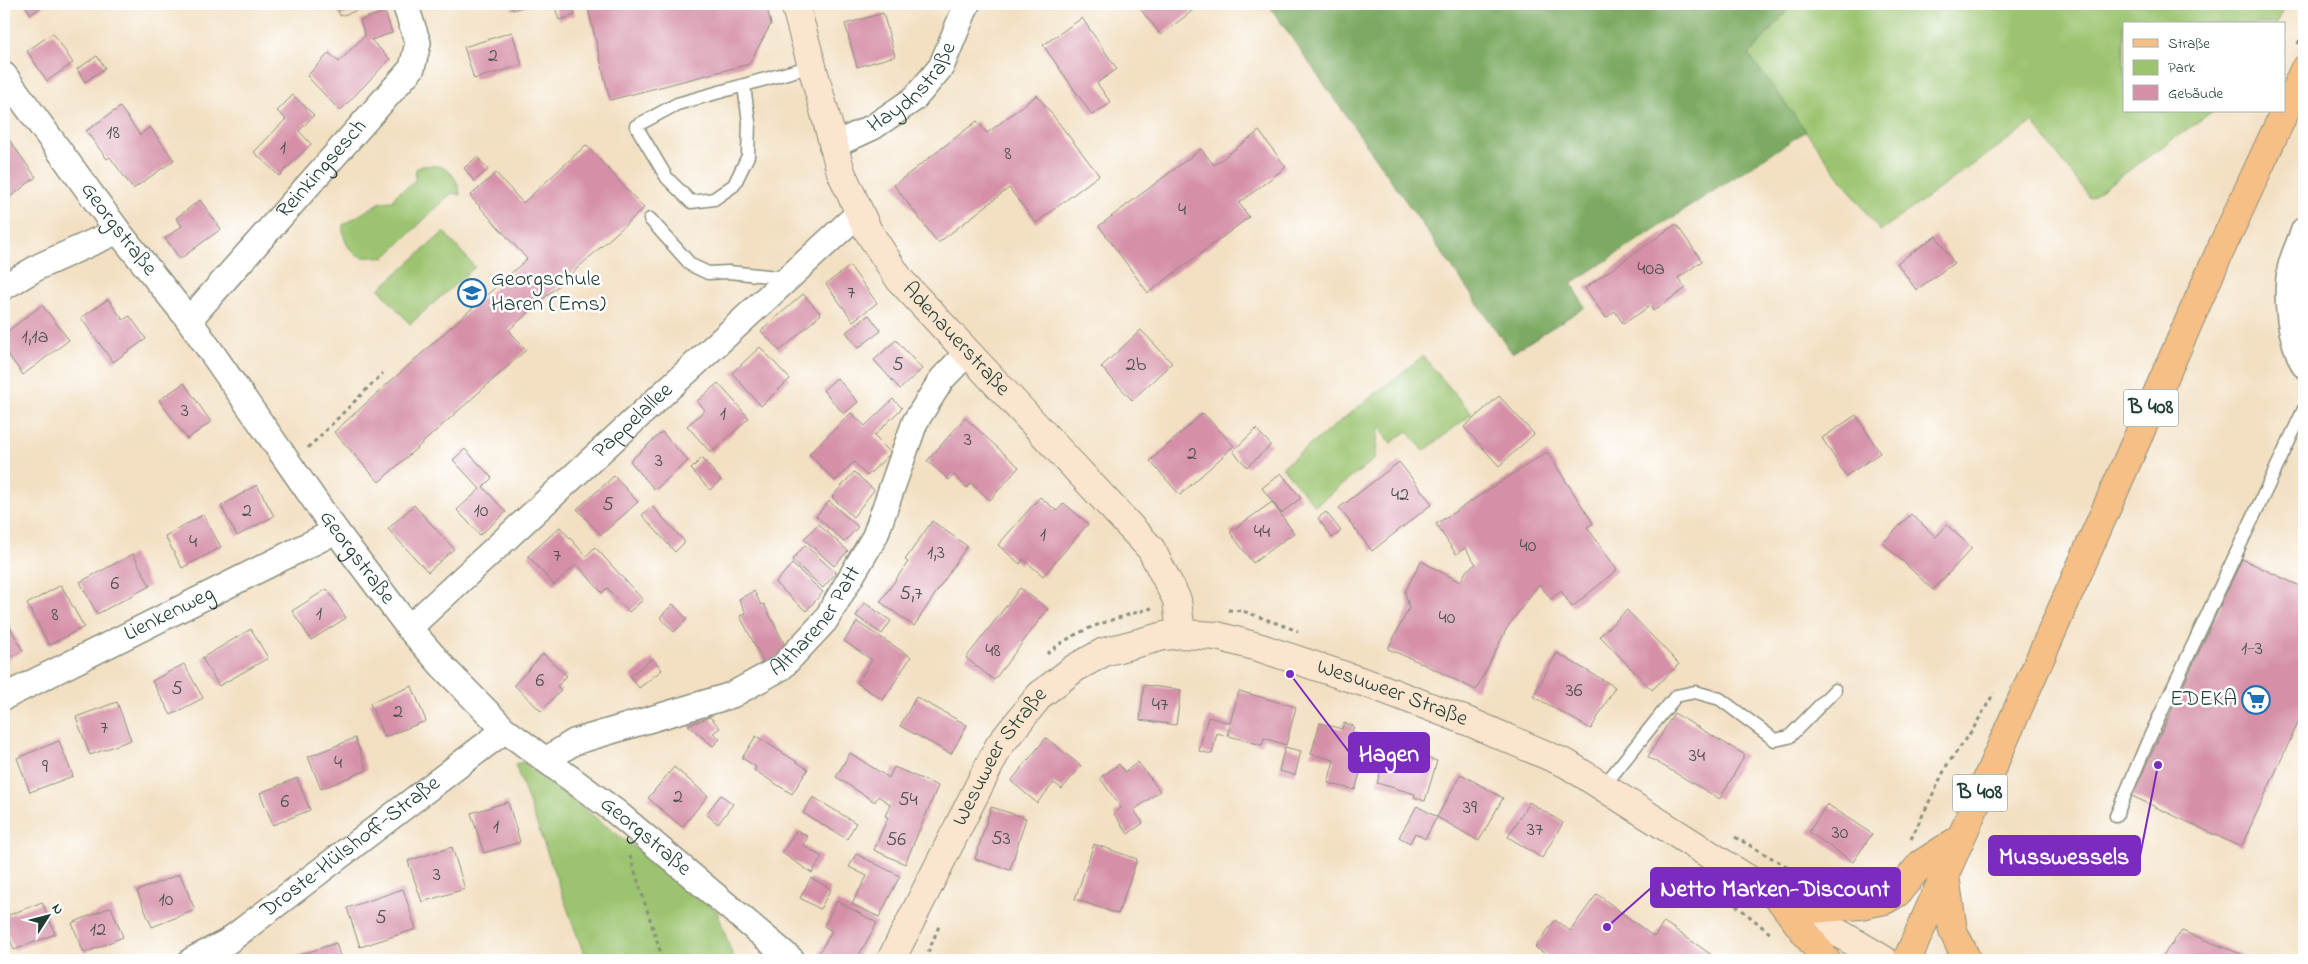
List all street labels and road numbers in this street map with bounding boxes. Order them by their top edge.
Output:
street label: Haydnstraße [862,38,965,142]
street label: Reinkingsesch [269,113,375,226]
street label: Georgstraße [72,176,164,283]
street label: Adenauerstraße [894,275,1017,404]
street label: Pappelallee [586,376,681,467]
road number: B 408 [2124,389,2178,426]
street label: Georgstraße [311,504,402,612]
street label: Altharener Patt [765,560,870,686]
street label: Lienkenweg [119,578,221,650]
street label: Wesuweer Straße [1312,652,1472,736]
street label: Wesuweer Straße [945,679,1054,832]
street label: Droste-Hülshoff-Straße [253,768,448,927]
road number: B 408 [1952,774,2008,811]
street label: Georgstraße [593,789,698,885]

